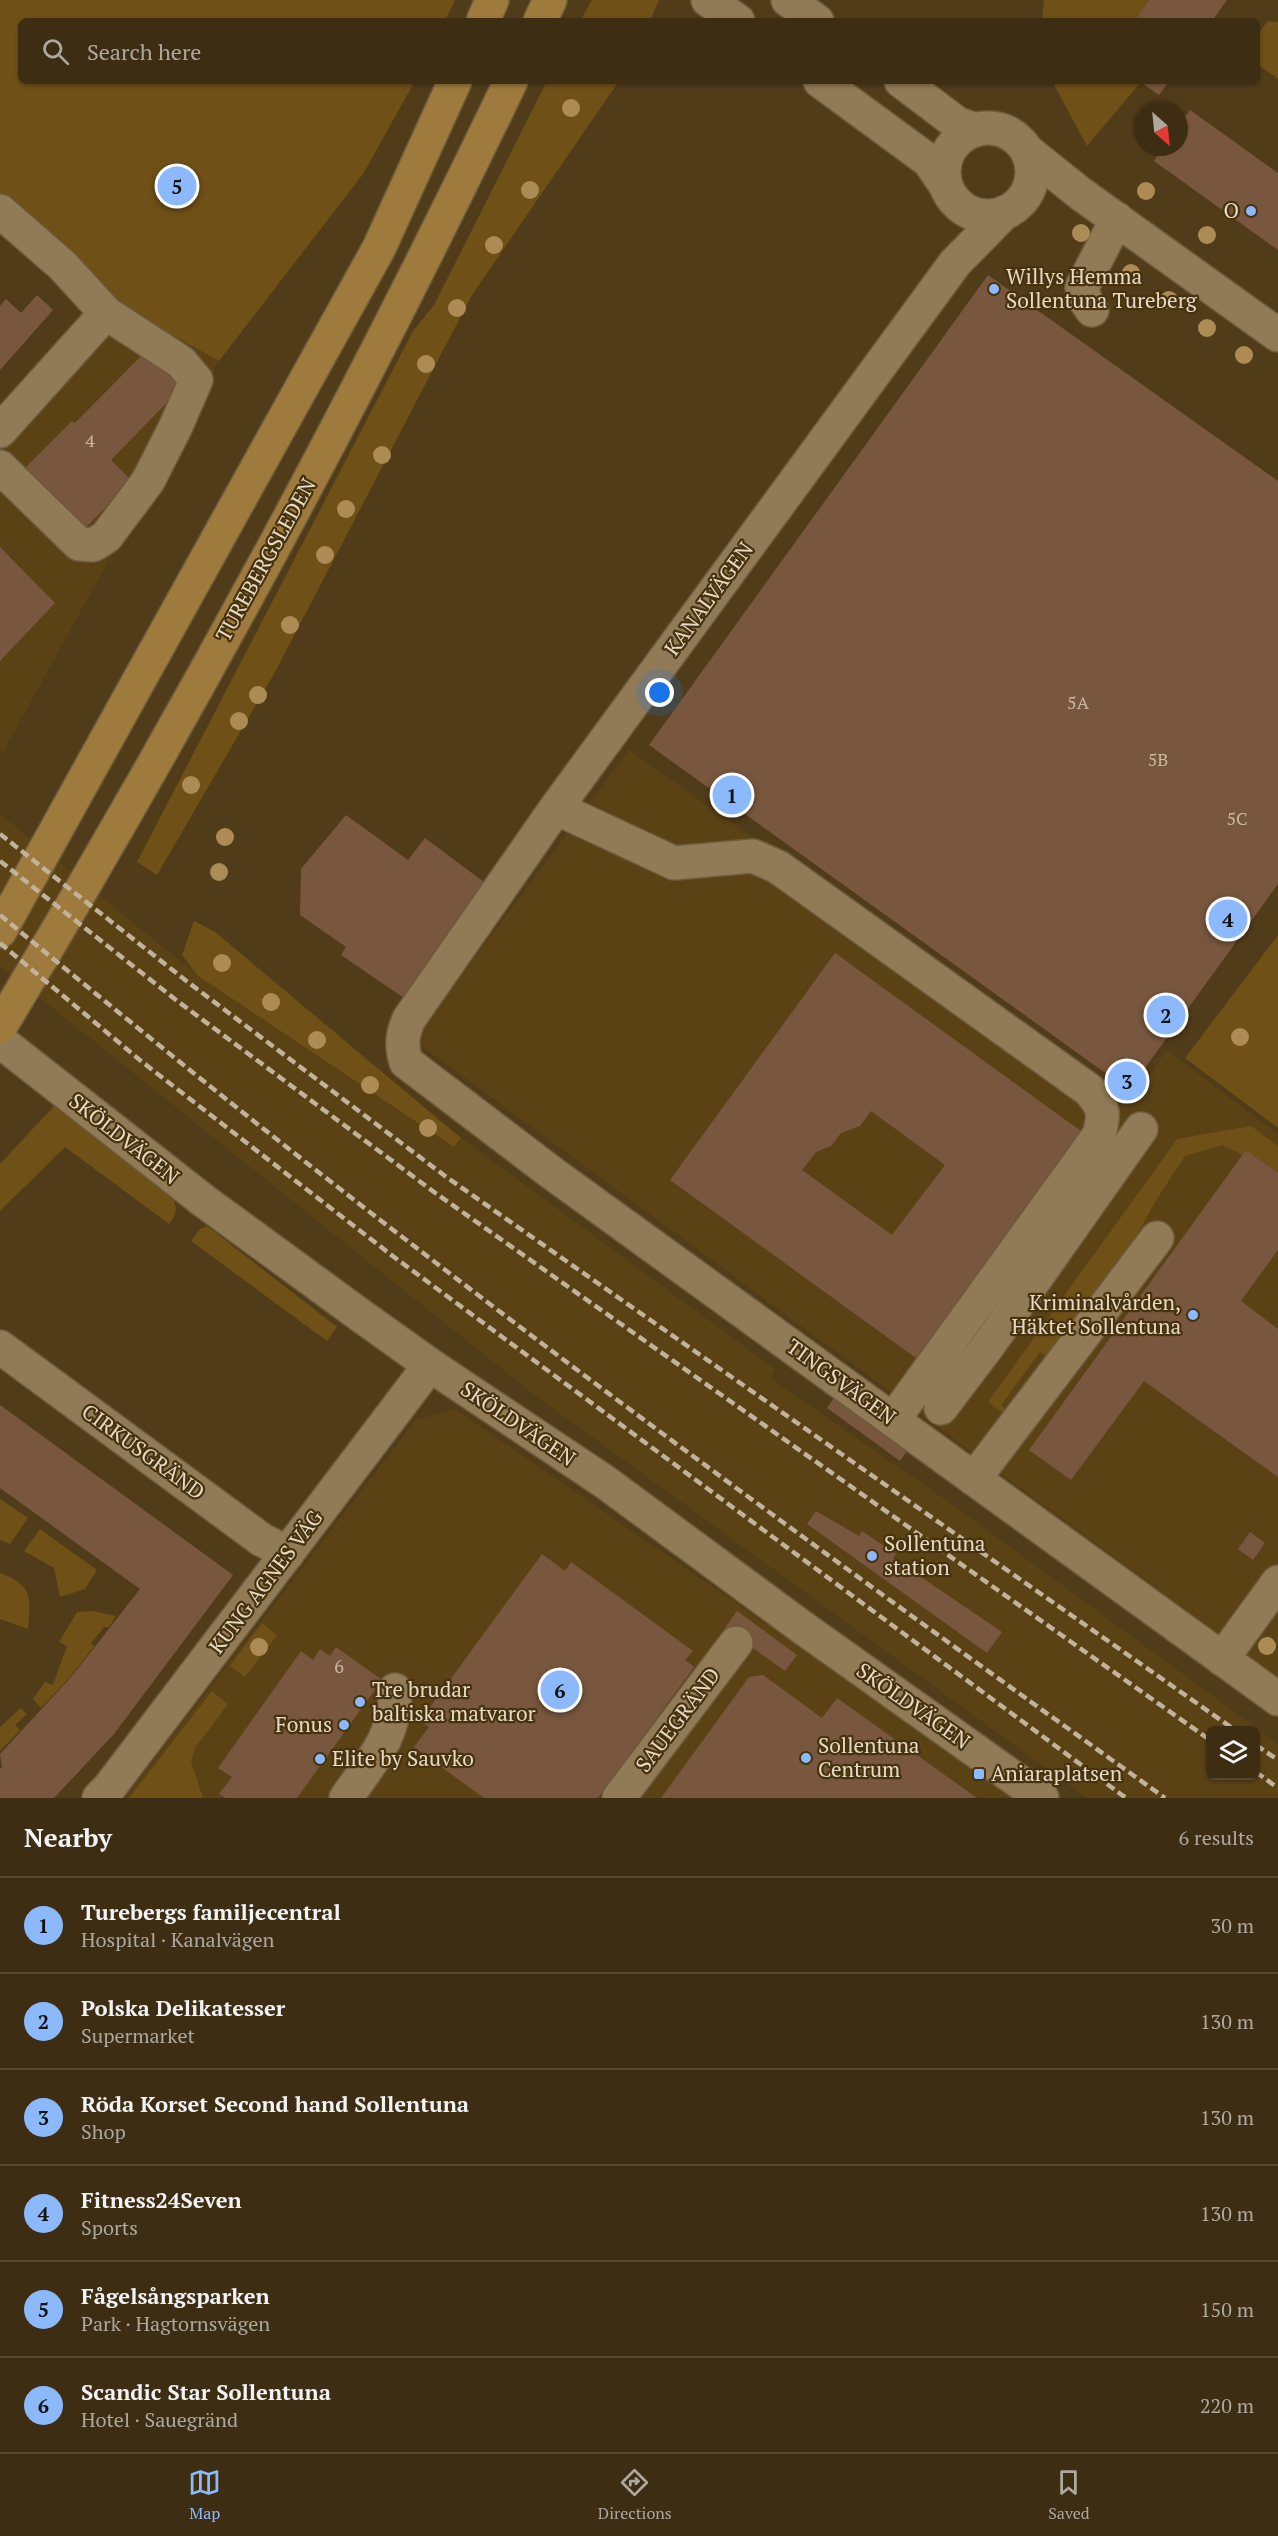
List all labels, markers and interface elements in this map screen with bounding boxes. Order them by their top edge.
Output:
search box [18,18,1260,84]
icon: search [39,35,72,68]
text: Search here [87,37,201,66]
north arrow [1134,102,1188,156]
pin: 5 [158,164,196,208]
place label: O [1223,196,1239,224]
marker: O [1244,204,1258,218]
place label: Willys Hemma Sollentuna Tureberg [1006,262,1198,314]
marker: Willys Hemma Sollentuna Tureberg [987,282,1001,296]
house number: 4 [85,428,95,452]
street label: TUREBERGSLEDEN [209,473,322,646]
street label: KANALVÄGEN [657,536,759,661]
your location [645,678,674,707]
house number: 5A [1067,690,1090,714]
house number: 5B [1148,747,1168,771]
pin: 1 [712,772,752,818]
house number: 5C [1226,806,1248,830]
pin: 4 [1208,896,1248,942]
pin: 2 [1146,992,1186,1038]
pin: 3 [1108,1058,1146,1104]
street label: SKÖLDVÄGEN [64,1086,186,1190]
place label: Kriminalvården, Häktet Sollentuna [1012,1288,1181,1340]
marker: Kriminalvården, Häktet Sollentuna [1186,1308,1200,1322]
street label: TINGSVÄGEN [781,1332,902,1430]
street label: SKÖLDVÄGEN [456,1374,581,1472]
street label: CIRKUSGRÄND [76,1397,211,1505]
street label: KUNG AGNES VÄG [202,1503,329,1659]
place label: Sollentuna station [884,1529,986,1581]
marker: Sollentuna station [865,1549,879,1563]
house number: 6 [334,1654,344,1678]
street label: SKÖLDVÄGEN [851,1656,976,1755]
street label: SAUEGRÄND [629,1661,726,1777]
pin: 6 [540,1668,580,1712]
place label: Tre brudar baltiska matvaror [372,1675,536,1727]
marker: Tre brudar baltiska matvaror [353,1695,367,1709]
place label: Fonus [275,1710,332,1738]
marker: Fonus [337,1718,351,1732]
map controls [1206,1726,1260,1780]
button: layers [1206,1726,1260,1780]
place label: Sollentuna Centrum [818,1731,920,1783]
place label: Elite by Sauvko [332,1744,474,1772]
marker: Sollentuna Centrum [799,1751,813,1765]
marker: Elite by Sauvko [313,1752,327,1766]
place label: Aniaraplatsen [991,1759,1123,1787]
marker: Aniaraplatsen [972,1767,986,1781]
text: Nearby [24,1820,112,1854]
text: 6 results [1179,1824,1254,1851]
text: Turebergs familjecentral [81,1897,341,1926]
text: 1 [38,1912,49,1939]
text: 30 m [1211,1912,1254,1939]
text: Hospital · Kanalvägen [81,1926,274,1953]
text: Polska Delikatesser [81,1993,285,2022]
text: 2 [38,2008,49,2035]
text: 130 m [1200,2008,1254,2035]
text: Supermarket [81,2022,195,2049]
text: Röda Korset Second hand Sollentuna [81,2089,469,2118]
text: 3 [38,2104,49,2131]
text: 130 m [1200,2104,1254,2131]
text: Shop [81,2118,126,2145]
text: Fitness24Seven [81,2185,242,2214]
text: 4 [38,2200,49,2227]
text: 130 m [1200,2200,1254,2227]
text: Sports [81,2214,138,2241]
text: Fågelsångsparken [81,2281,270,2310]
text: 5 [38,2296,49,2323]
text: 150 m [1200,2296,1254,2323]
text: Park · Hagtornsvägen [81,2310,270,2337]
text: Scandic Star Sollentuna [81,2377,331,2406]
text: 6 [38,2392,49,2419]
text: 220 m [1200,2392,1254,2419]
text: Hotel · Sauegränd [81,2406,238,2433]
tab: Map [188,2466,221,2524]
tab: Directions [598,2466,672,2524]
tab: Saved [1048,2466,1090,2524]

